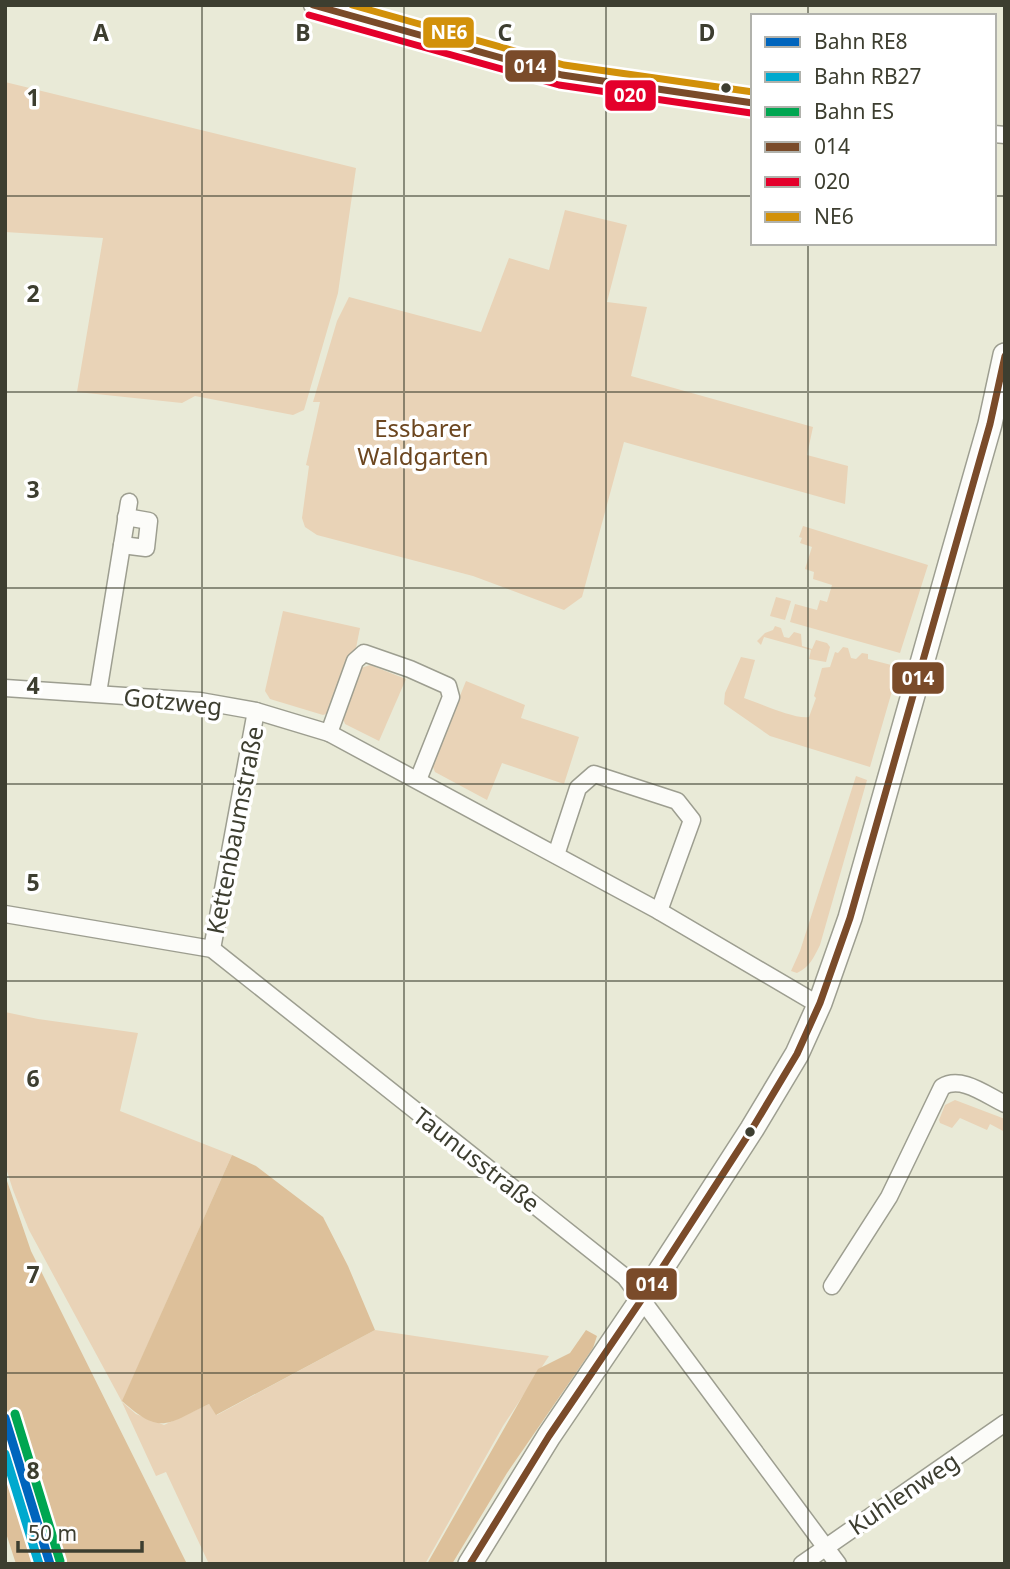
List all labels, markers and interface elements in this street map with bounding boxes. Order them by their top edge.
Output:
legend [751,14,996,245]
text: A [93,16,109,48]
text: B [295,16,311,48]
line badge: NE6 [422,16,475,49]
text: C [498,16,513,48]
text: D [699,16,715,48]
text: NE6 [431,19,468,45]
text: Bahn RE8 [814,27,908,55]
line badge: 014 [504,49,557,83]
text: 014 [514,53,546,79]
text: Bahn RB27 [814,62,922,90]
line badge: 020 [604,79,657,112]
text: 1 [26,81,40,113]
unlabelled marker [719,81,733,95]
text: 020 [614,82,646,108]
text: Bahn ES [814,97,894,125]
text: 014 [814,132,850,160]
text: 020 [814,167,850,195]
text: NE6 [814,202,854,230]
text: 2 [26,277,40,309]
park label: Essbarer Waldgarten [357,411,489,472]
text: 3 [26,473,40,505]
line badge: 014 [891,661,945,695]
text: 014 [902,665,934,691]
text: 4 [26,669,40,701]
street label: Gotzweg [122,679,224,723]
street label: Kettenbaumstraße [198,723,270,937]
text: 5 [26,866,40,898]
text: 6 [26,1062,40,1094]
street label: Taunusstraße [407,1099,547,1219]
unlabelled marker [743,1125,757,1139]
text: 7 [26,1258,40,1290]
line badge: 014 [625,1267,678,1301]
text: 014 [636,1271,668,1297]
street label: Kuhlenweg [841,1444,965,1542]
text: 8 [26,1454,40,1486]
scale bar [18,1510,142,1554]
text: 50 m [28,1519,77,1547]

